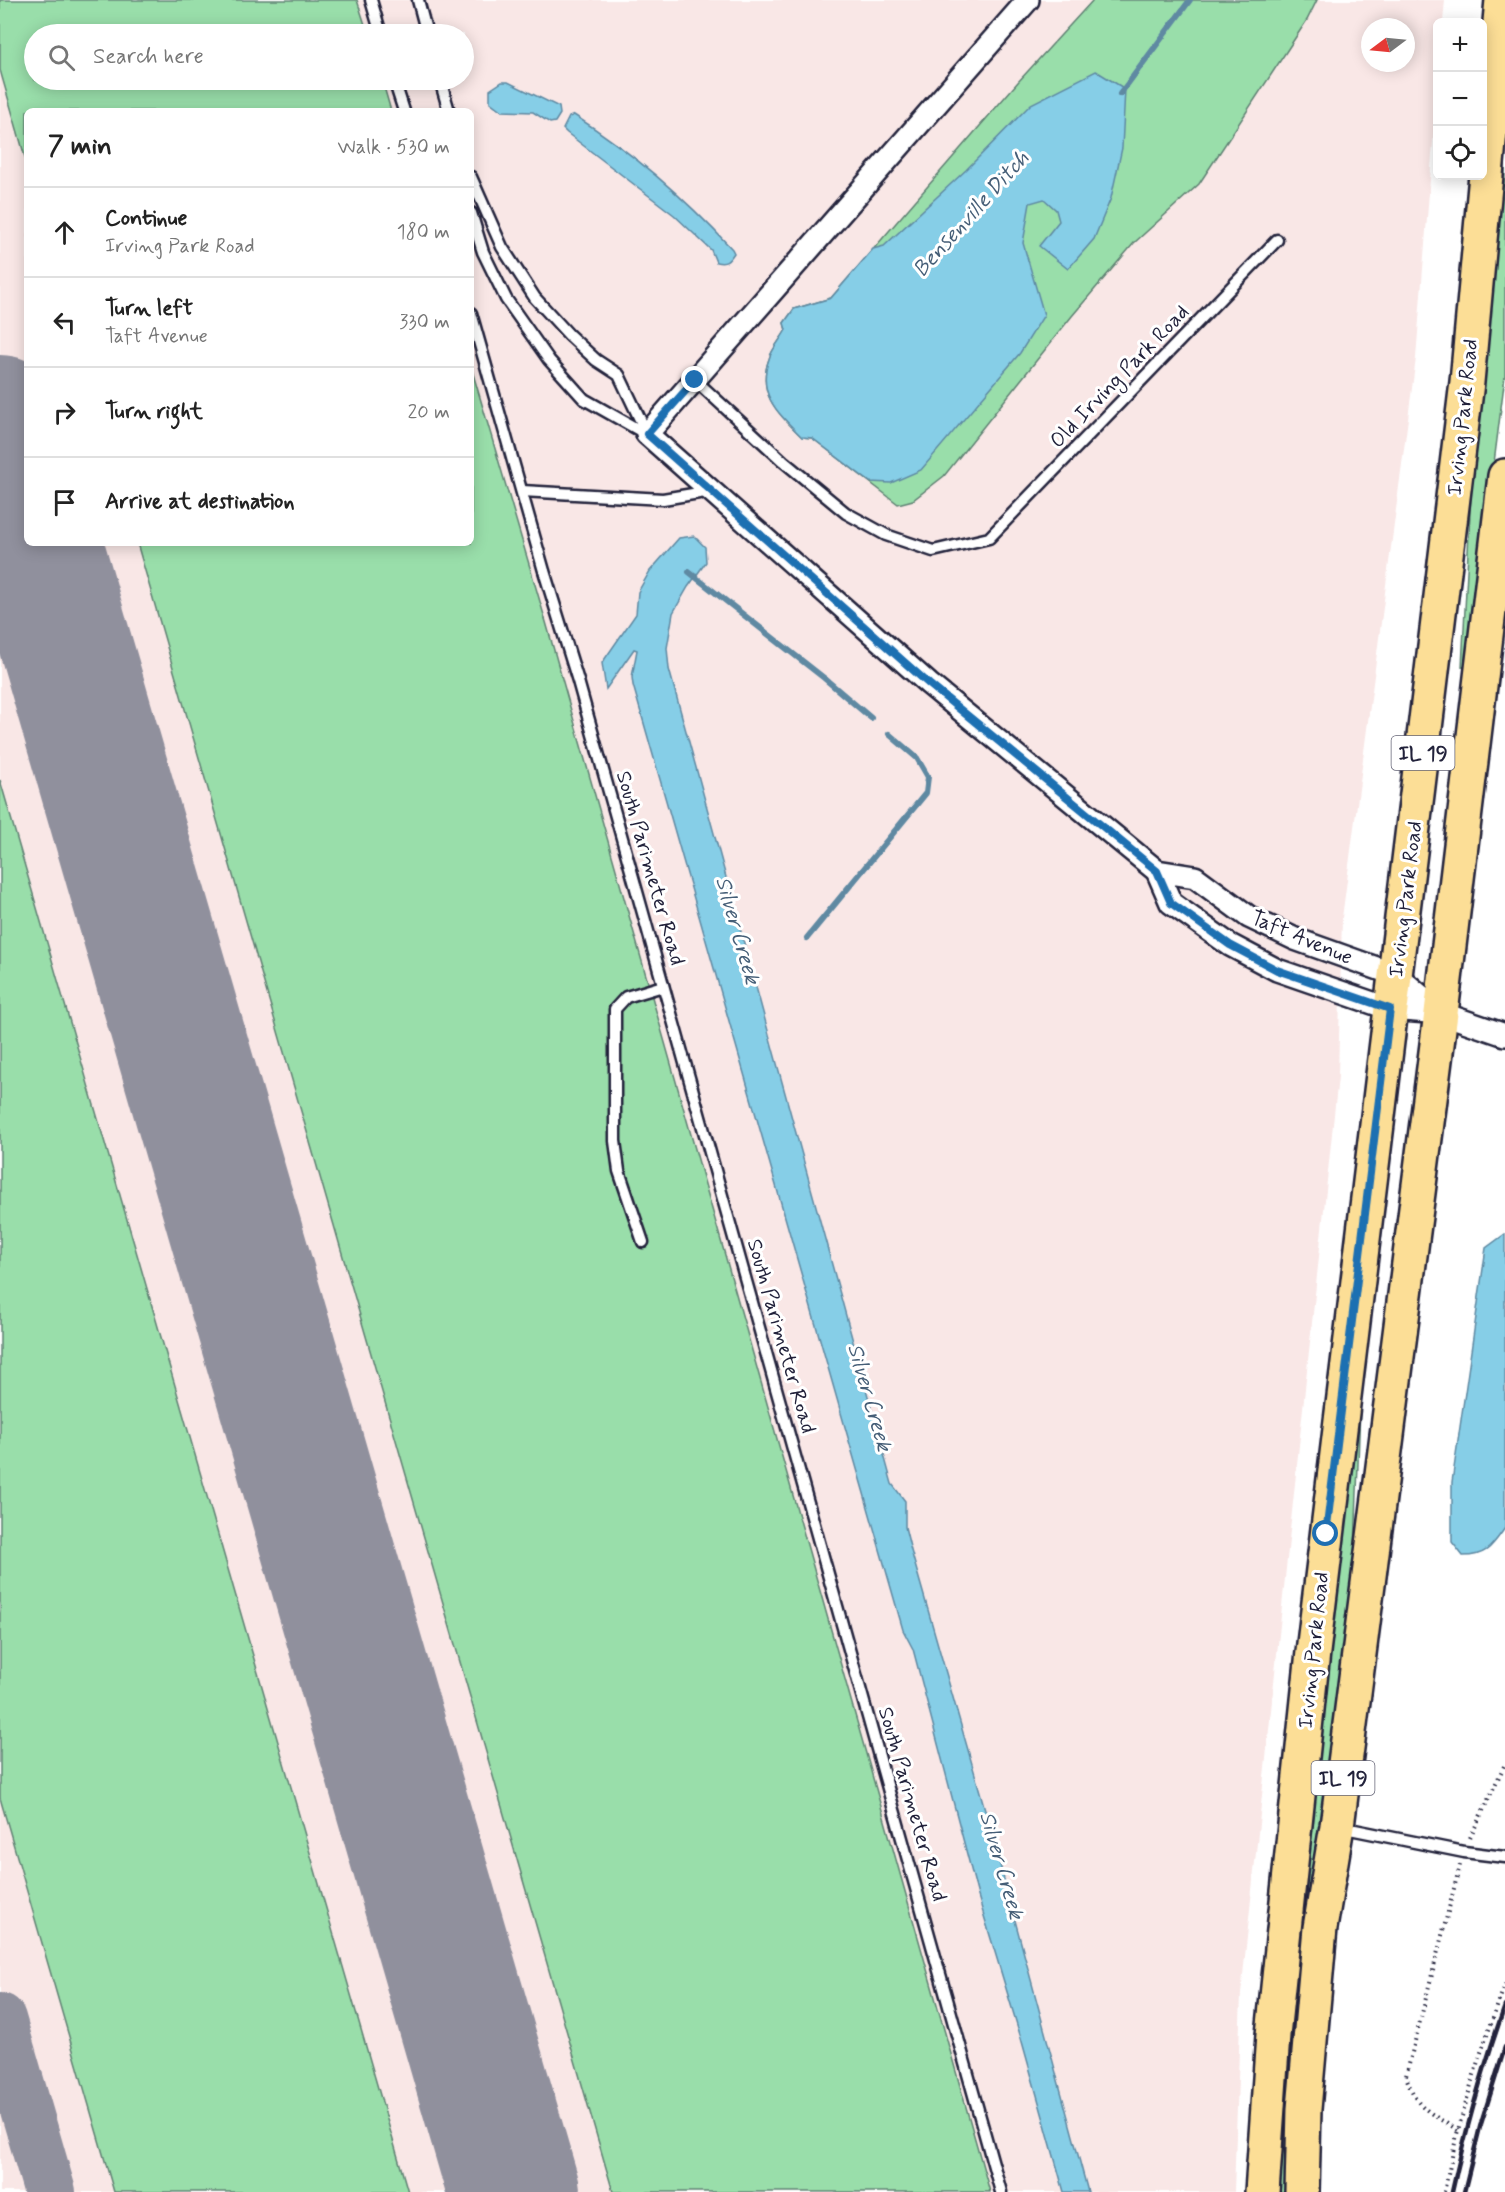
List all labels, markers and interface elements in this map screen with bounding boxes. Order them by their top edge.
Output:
north arrow [1361,18,1415,72]
map controls [1433,18,1487,180]
button: + [1433,18,1487,72]
search box [24,24,474,90]
icon: search [45,41,78,74]
text: Search here [93,43,204,71]
button: − [1433,72,1487,126]
button: locate [1433,126,1487,180]
text: 7 min [48,130,112,164]
text: Walk · 530 m [338,134,450,161]
water label: Bensenville Ditch [907,145,1036,283]
text: Continue [105,205,187,233]
icon: ahead [48,216,81,249]
text: 180 m [397,219,450,246]
text: Irving Park Road [105,233,255,260]
text: Turn left [105,295,193,323]
street label: Old Irving Park Road [1044,299,1196,455]
icon: left [48,306,81,339]
text: 330 m [399,309,450,336]
text: Taft Avenue [105,323,208,350]
street label: Irving Park Road [1441,337,1485,497]
route end [681,366,707,392]
icon: right [48,396,81,429]
text: Turn right [105,398,203,426]
text: 20 m [407,399,450,426]
icon: arrive [48,486,81,519]
text: Arrive at destination [105,488,295,516]
road number: IL 19 [1392,736,1454,770]
street label: South Parimeter Road [609,768,691,969]
street label: Irving Park Road [1383,819,1429,979]
water label: Silver Creek [708,874,766,989]
street label: Taft Avenue [1246,904,1357,972]
street label: South Parimeter Road [740,1236,822,1437]
water label: Silver Creek [840,1341,898,1456]
route start [1312,1520,1338,1546]
street label: Irving Park Road [1292,1570,1336,1730]
street label: South Parimeter Road [871,1704,953,1905]
road number: IL 19 [1312,1761,1374,1795]
water label: Silver Creek [972,1809,1030,1924]

